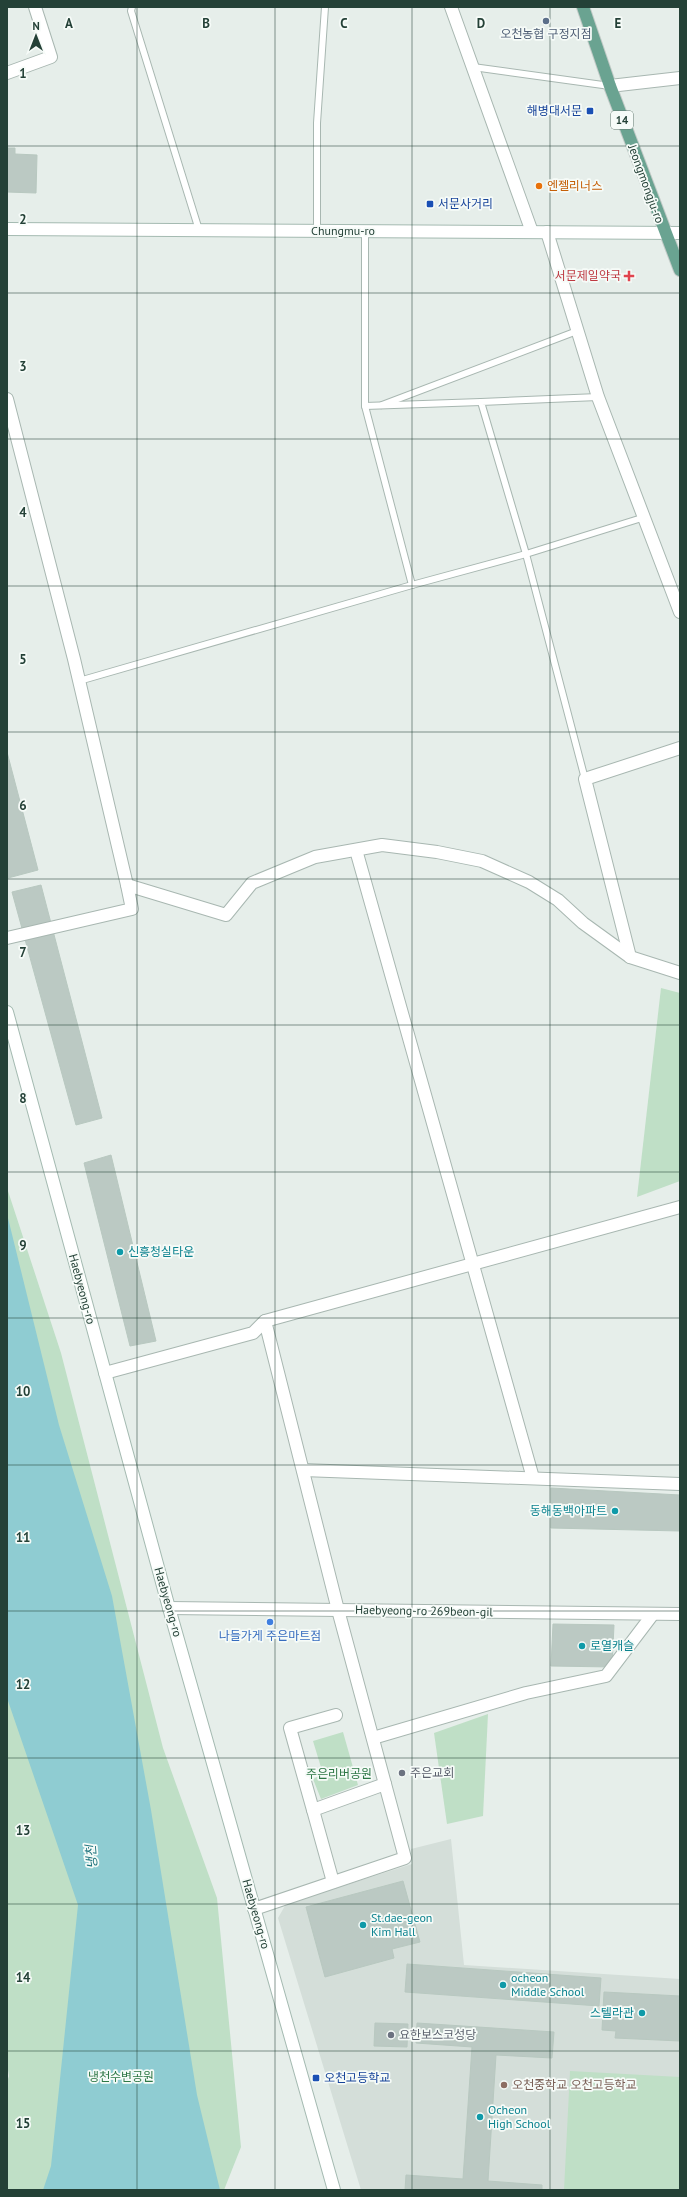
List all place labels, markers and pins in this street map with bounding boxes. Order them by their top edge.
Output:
marker: 오천농협 구정지점 [541,16,551,26]
place label: 오천농협 구정지점 [500,26,592,41]
place label: 해병대서문 [527,103,582,118]
marker: 해병대서문 [585,106,595,116]
place label: 엔젤리너스 [547,178,602,193]
marker: 엔젤리너스 [534,181,544,191]
place label: 서문사거리 [438,196,493,211]
marker: 서문사거리 [425,199,435,209]
place label: 서문제일약국 [555,268,621,283]
marker: 서문제일약국 [624,271,634,281]
place label: 신흥청실타운 [128,1244,194,1259]
marker: 신흥청실타운 [115,1247,125,1257]
place label: 동해동백아파트 [530,1503,607,1518]
marker: 동해동백아파트 [610,1506,620,1516]
marker: 나들가게 주은마트점 [265,1617,275,1627]
place label: 나들가게 주은마트점 [219,1628,321,1643]
place label: 로열캐슬 [590,1638,634,1653]
marker: 로열캐슬 [577,1641,587,1651]
place label: 주은교회 [410,1765,454,1780]
marker: 주은교회 [397,1768,407,1778]
place label: St.dae-geon Kim Hall [371,1910,432,1939]
marker: St.dae-geon Kim Hall [358,1920,368,1930]
place label: ocheon Middle School [511,1970,585,1999]
marker: ocheon Middle School [498,1980,508,1990]
place label: 스텔라관 [590,2005,634,2020]
marker: 스텔라관 [637,2008,647,2018]
place label: 요한보스코성당 [399,2027,476,2042]
marker: 요한보스코성당 [386,2030,396,2040]
place label: 오천고등학교 [324,2070,390,2085]
marker: 오천고등학교 [311,2073,321,2083]
place label: 오천중학교 오천고등학교 [512,2077,637,2092]
marker: 오천중학교 오천고등학교 [499,2080,509,2090]
place label: Ocheon High School [488,2102,551,2131]
marker: Ocheon High School [475,2112,485,2122]

